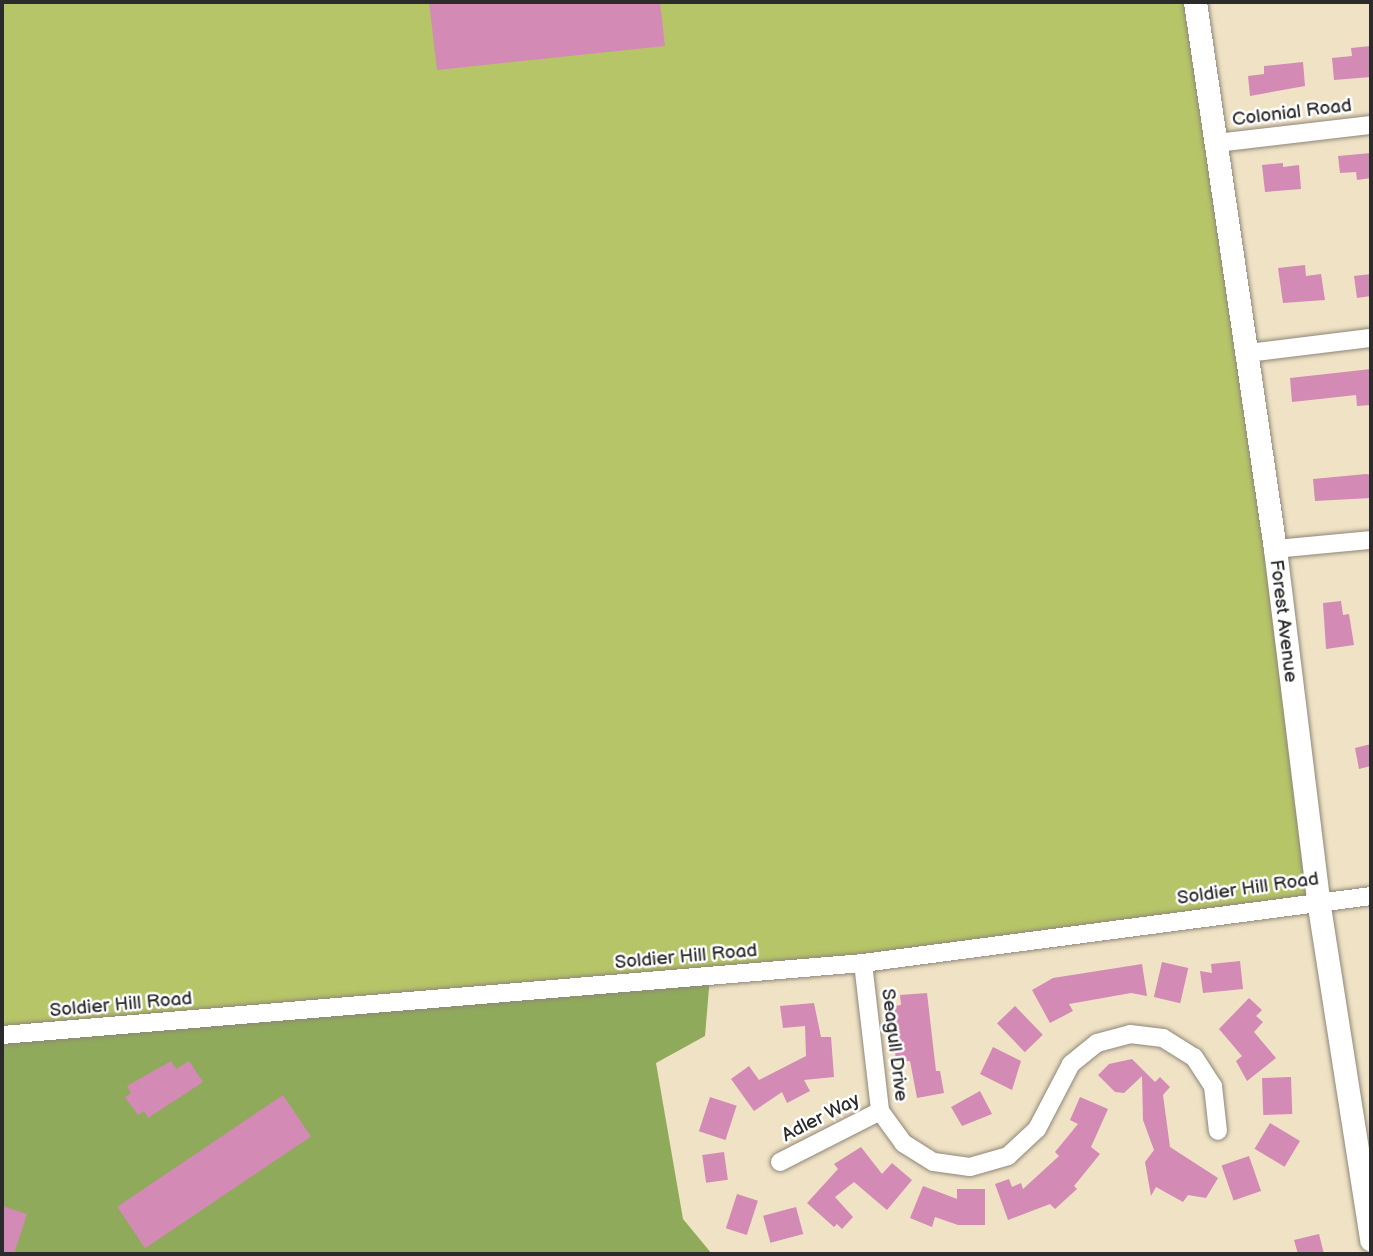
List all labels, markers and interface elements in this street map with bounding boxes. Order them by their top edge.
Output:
street label: Colonial Road [1231,94,1353,132]
street label: Forest Avenue [1264,558,1302,684]
street label: Soldier Hill Road [1176,868,1320,910]
street label: Soldier Hill Road [614,939,758,975]
street label: Soldier Hill Road [49,987,193,1023]
street label: Seagull Drive [876,987,912,1103]
street label: Adler Way [778,1089,864,1147]

